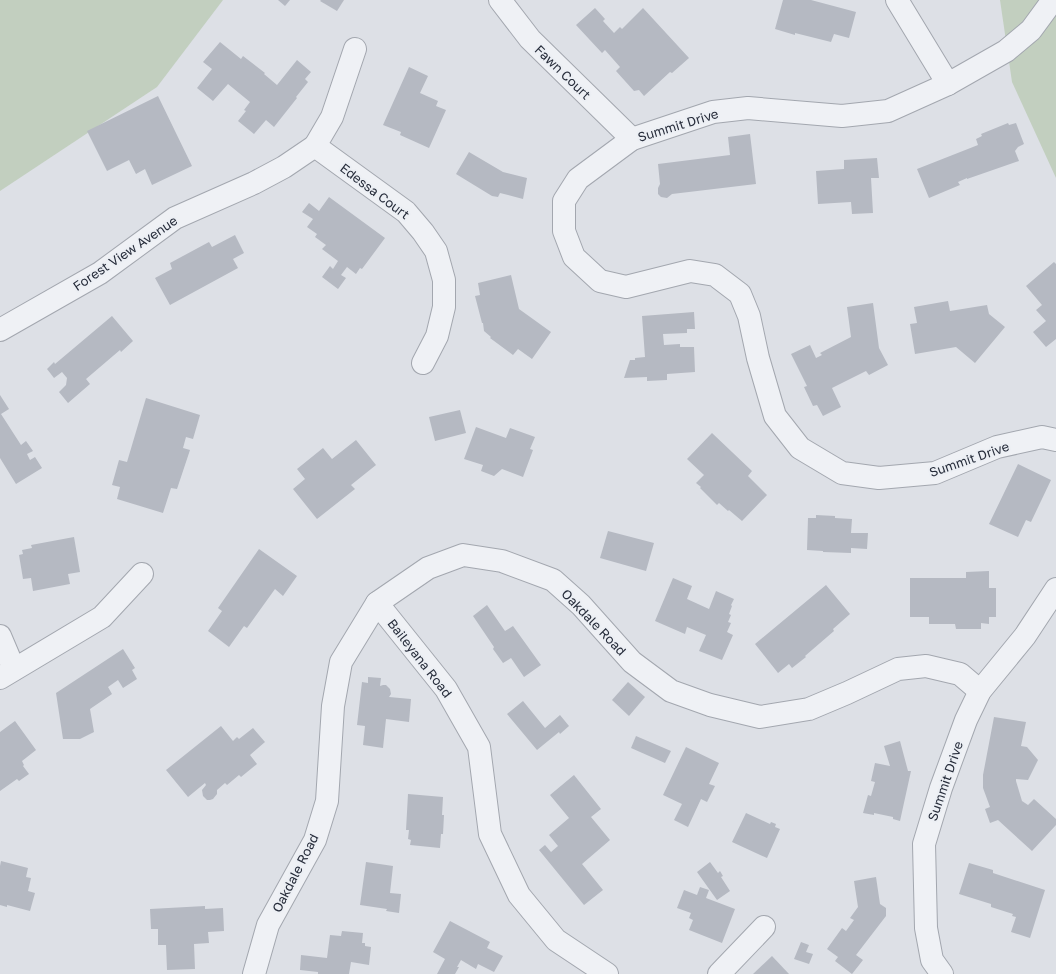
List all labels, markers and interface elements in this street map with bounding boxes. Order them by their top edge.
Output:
street label: Fawn Court [532,41,594,103]
street label: Summit Drive [636,105,720,145]
street label: Edessa Court [337,160,413,222]
street label: Forest View Avenue [70,212,180,294]
street label: Summit Drive [927,438,1011,480]
street label: Oakdale Road [558,585,630,659]
street label: Baileyana Road [384,615,456,701]
street label: Summit Drive [924,739,966,823]
street label: Oakdale Road [268,831,322,915]

